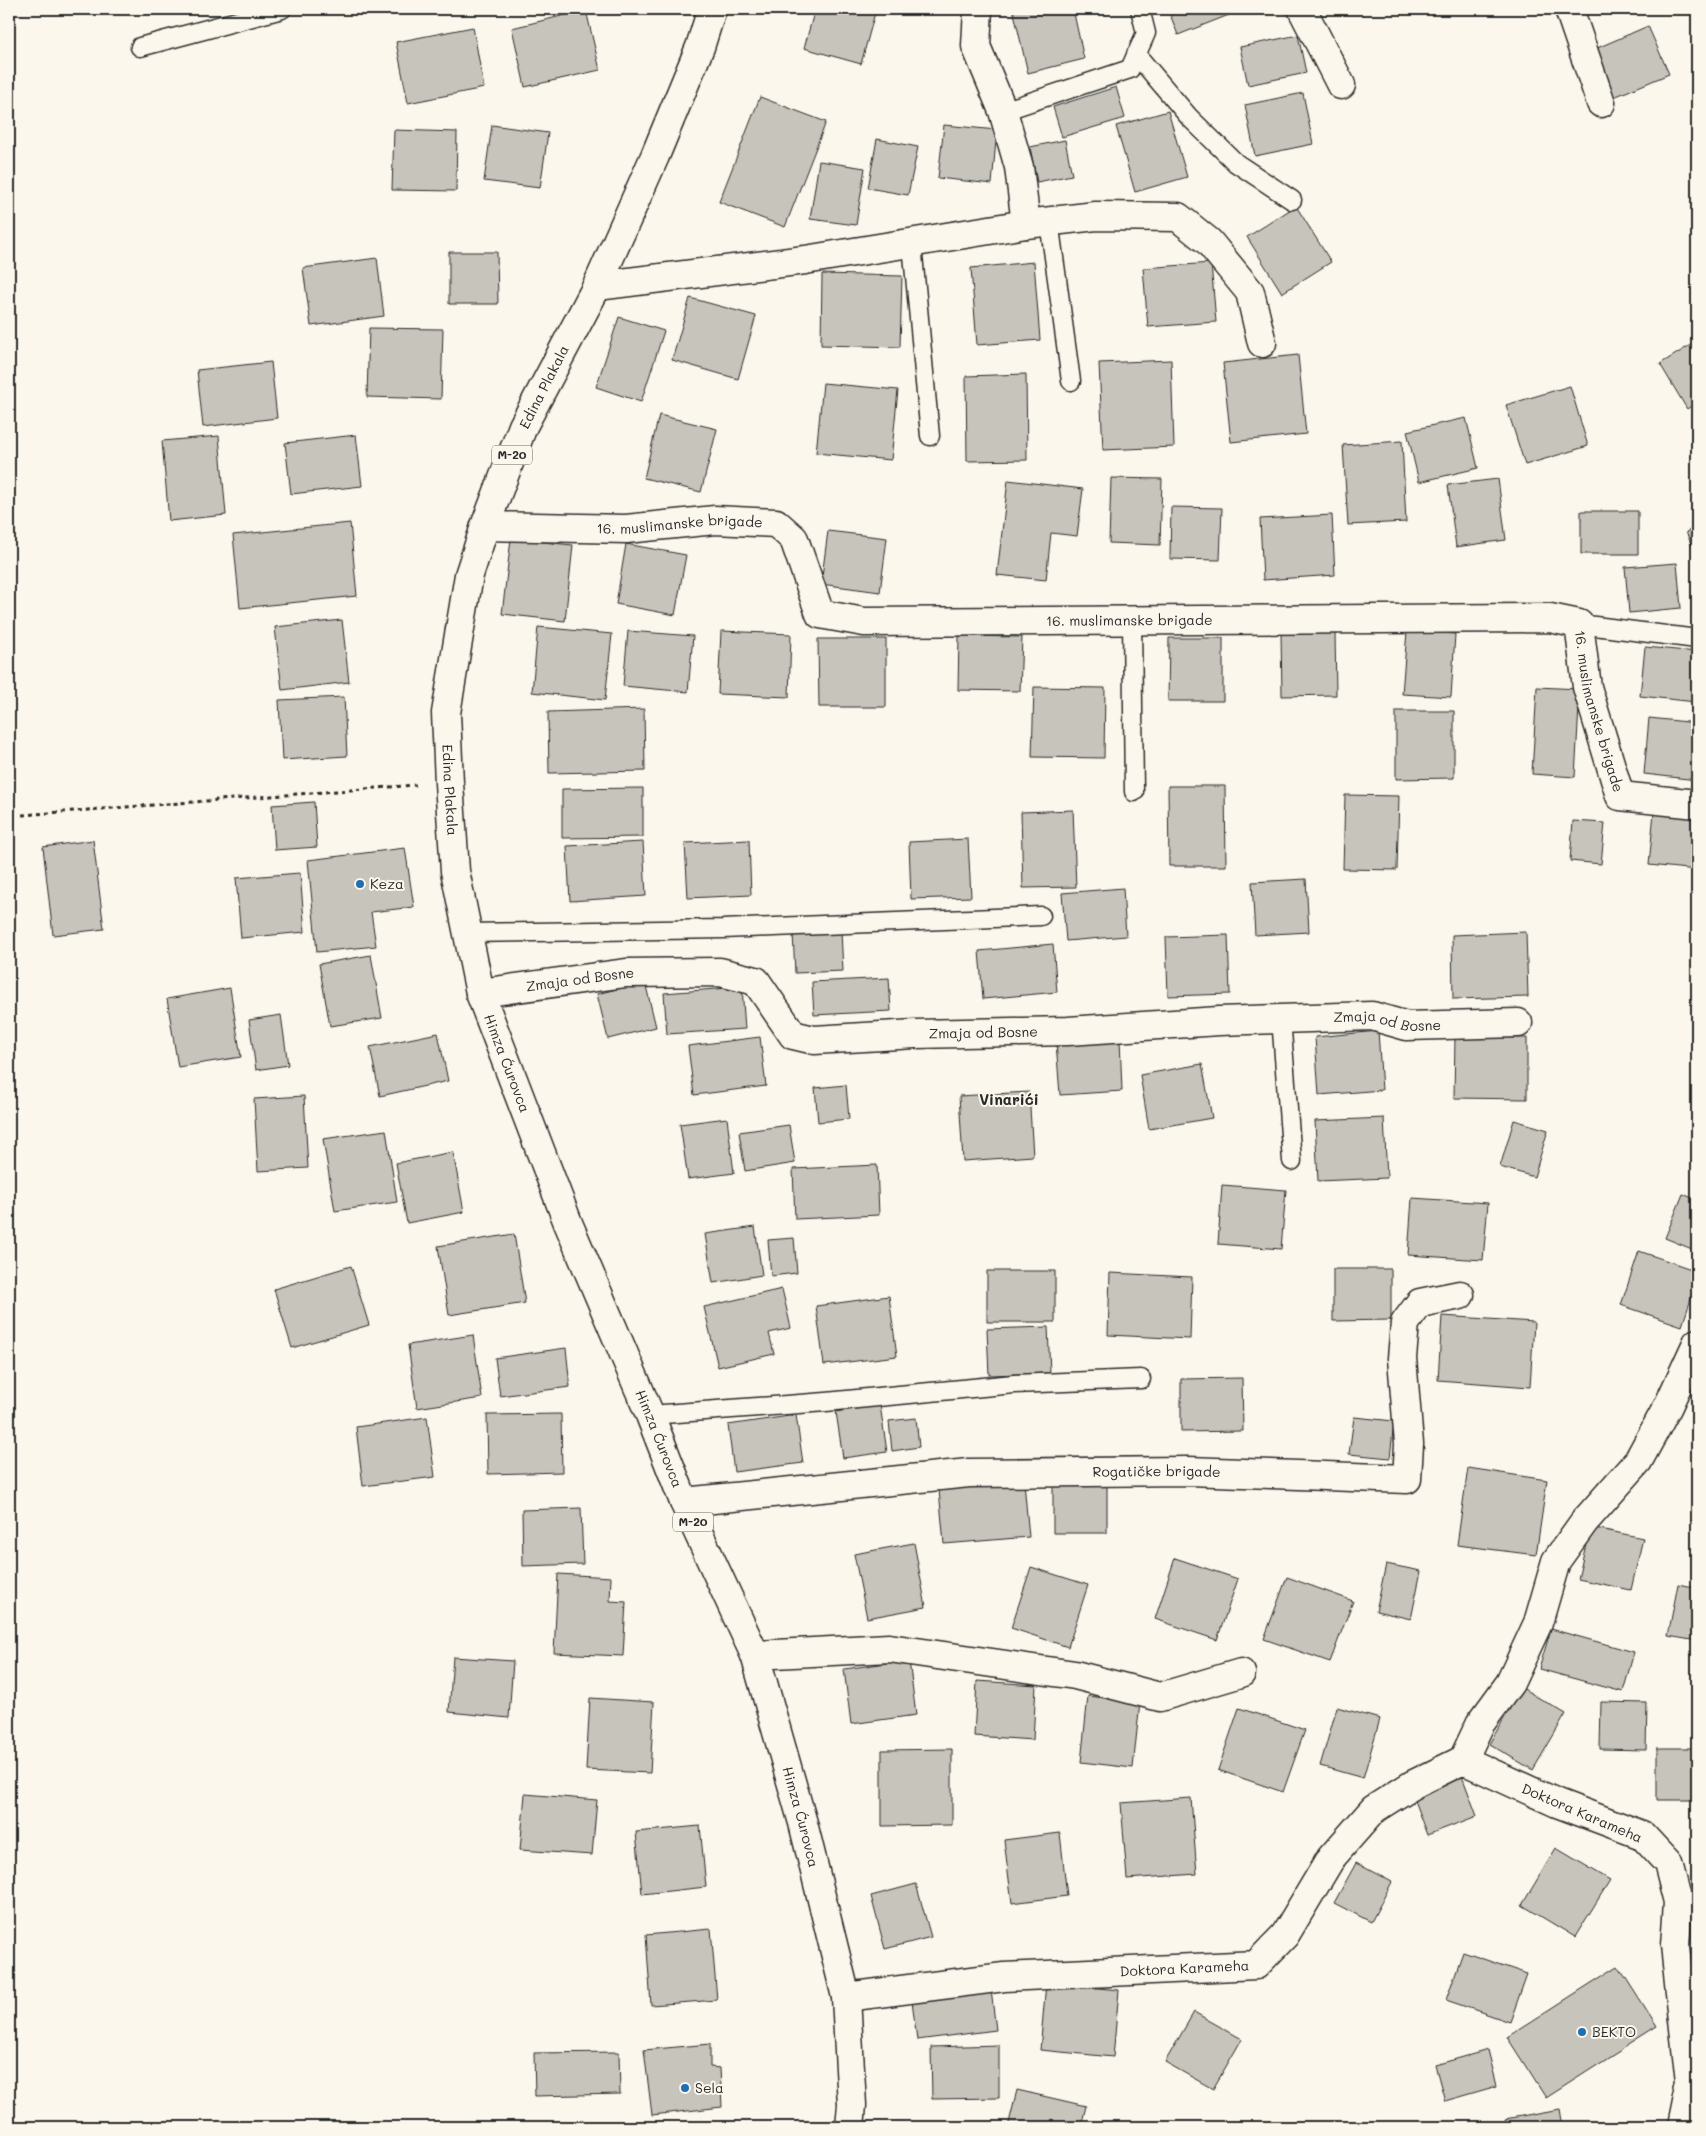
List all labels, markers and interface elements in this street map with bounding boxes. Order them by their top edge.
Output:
street label: Edina Plakala [514,342,573,432]
road number: M-20 [492,446,532,464]
street label: 16. muslimanske brigade [596,510,763,538]
street label: 16. muslimanske brigade [1046,610,1213,630]
street label: 16. muslimanske brigade [1571,629,1628,794]
street label: Edina Plakala [438,744,463,836]
place label: Keza [370,874,404,893]
marker: Keza [354,878,366,890]
street label: Zmaja od Bosne [525,963,634,996]
street label: Zmaja od Bosne [1333,1006,1441,1035]
street label: Himza Ćurovca [480,1011,535,1115]
street label: Zmaja od Bosne [928,1022,1038,1043]
district label: Vinarići [979,1089,1039,1109]
street label: Himza Ćurovca [631,1387,687,1490]
street label: Rogatičke brigade [1092,1461,1221,1481]
road number: M-20 [673,1512,713,1531]
street label: Himza Ćurovca [778,1764,824,1869]
street label: Doktora Karameha [1519,1779,1645,1847]
street label: Doktora Karameha [1119,1955,1250,1980]
place label: BEKTO [1592,2022,1636,2041]
marker: BEKTO [1576,2026,1588,2038]
place label: Sela [695,2078,724,2097]
marker: Sela [679,2082,691,2094]

